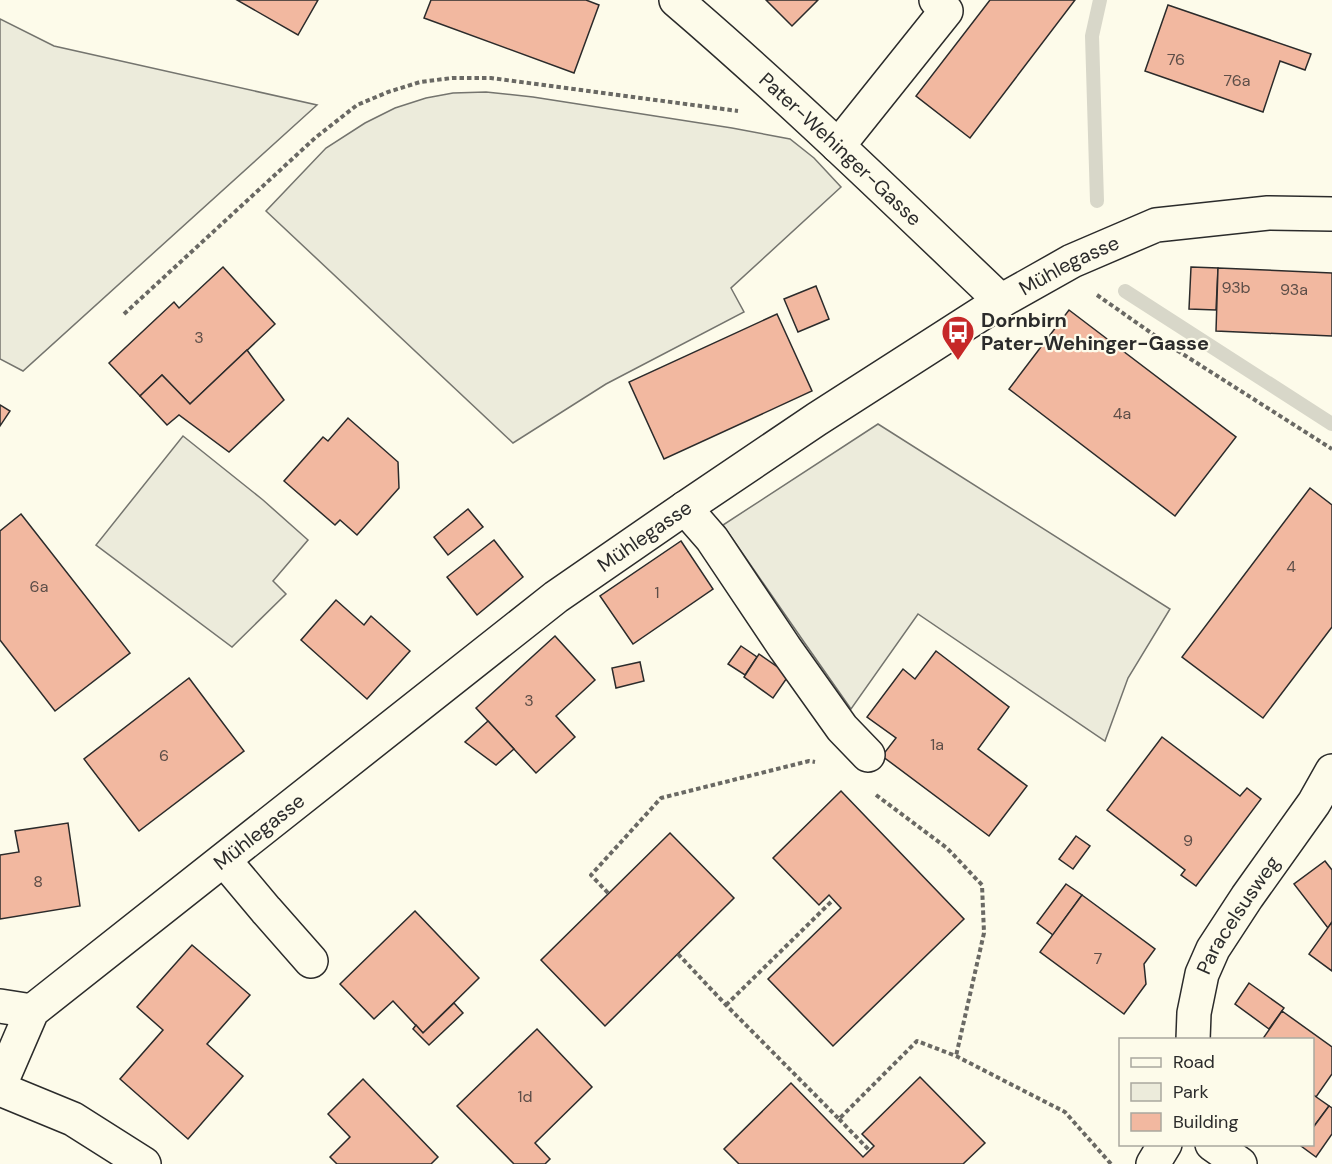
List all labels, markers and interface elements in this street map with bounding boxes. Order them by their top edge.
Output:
house number: 76 [1167,49,1185,70]
street label: Pater-Wehinger-Gasse [754,67,927,231]
house number: 76a [1224,70,1250,91]
street label: Mühlegasse [1014,229,1123,301]
house number: 93b [1221,277,1251,298]
house number: 93a [1280,279,1308,300]
place label: Dornbirn Pater-Wehinger-Gasse [981,307,1209,356]
bus stop icon: Dornbirn Pater-Wehinger-Gasse [940,314,976,361]
house number: 3 [194,327,204,348]
house number: 4a [1113,403,1131,424]
street label: Mühlegasse [592,494,697,578]
house number: 4 [1286,556,1296,577]
house number: 6a [30,576,48,597]
house number: 1 [655,582,660,603]
house number: 3 [524,690,534,711]
house number: 1a [930,734,944,755]
house number: 6 [159,745,169,766]
street label: Mühlegasse [208,788,310,876]
house number: 9 [1183,830,1193,851]
street label: Paracelsusweg [1191,851,1285,978]
house number: 8 [33,871,43,892]
house number: 7 [1094,948,1102,969]
legend [1119,1038,1314,1146]
text: Road [1173,1050,1215,1074]
text: Park [1173,1080,1209,1104]
house number: 1d [517,1086,533,1107]
text: Building [1173,1110,1238,1134]

